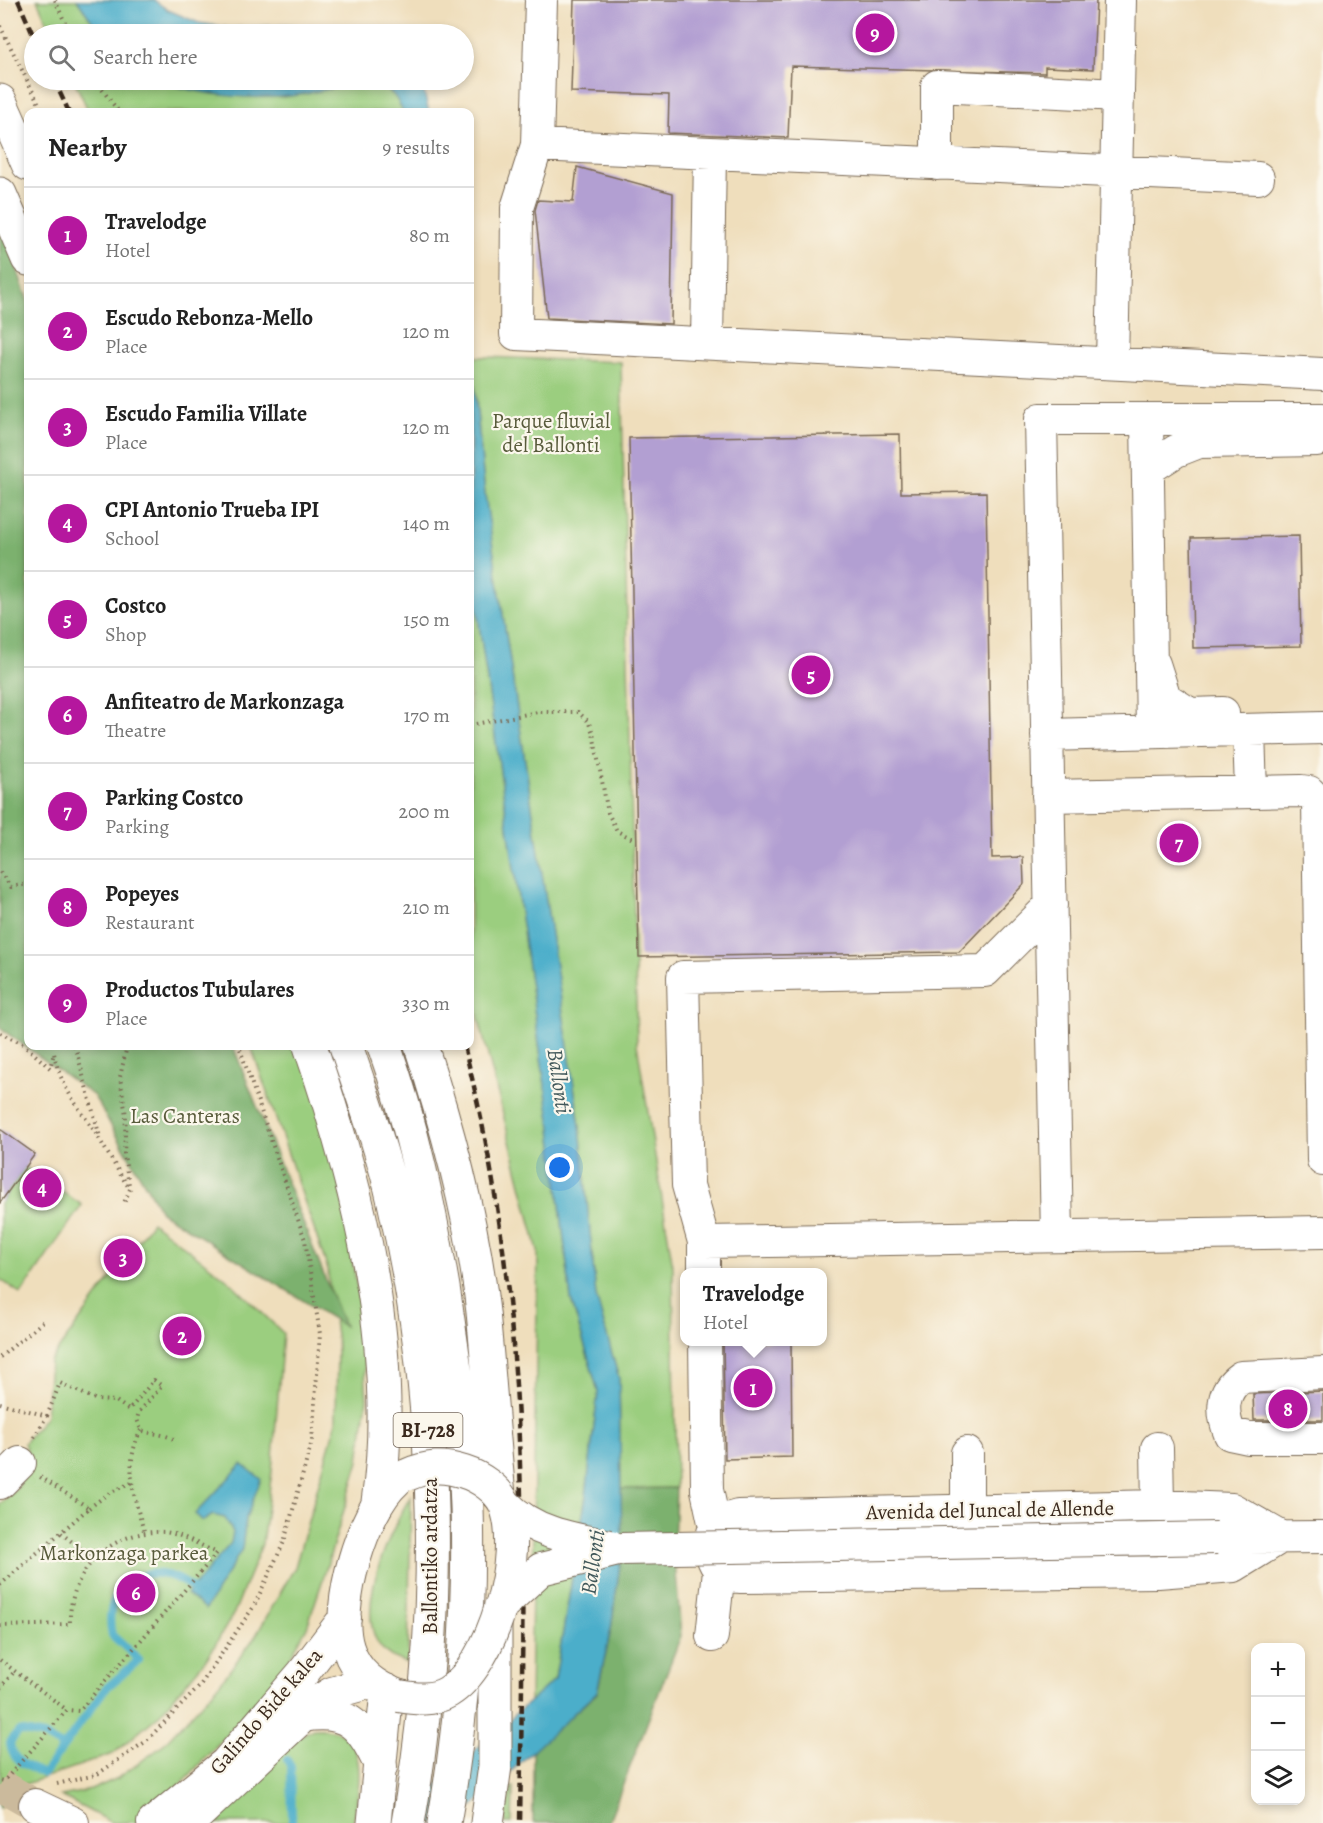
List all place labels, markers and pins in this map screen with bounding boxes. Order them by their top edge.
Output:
pin: 9 [856,10,894,56]
pin: 5 [792,652,830,698]
pin: 7 [1160,820,1198,866]
pin: 4 [22,1166,62,1210]
pin: 3 [104,1236,142,1280]
pin: 2 [162,1314,201,1358]
pin: 1 [734,1366,772,1410]
pin: 8 [1268,1386,1308,1432]
pin: 6 [116,1570,156,1616]

